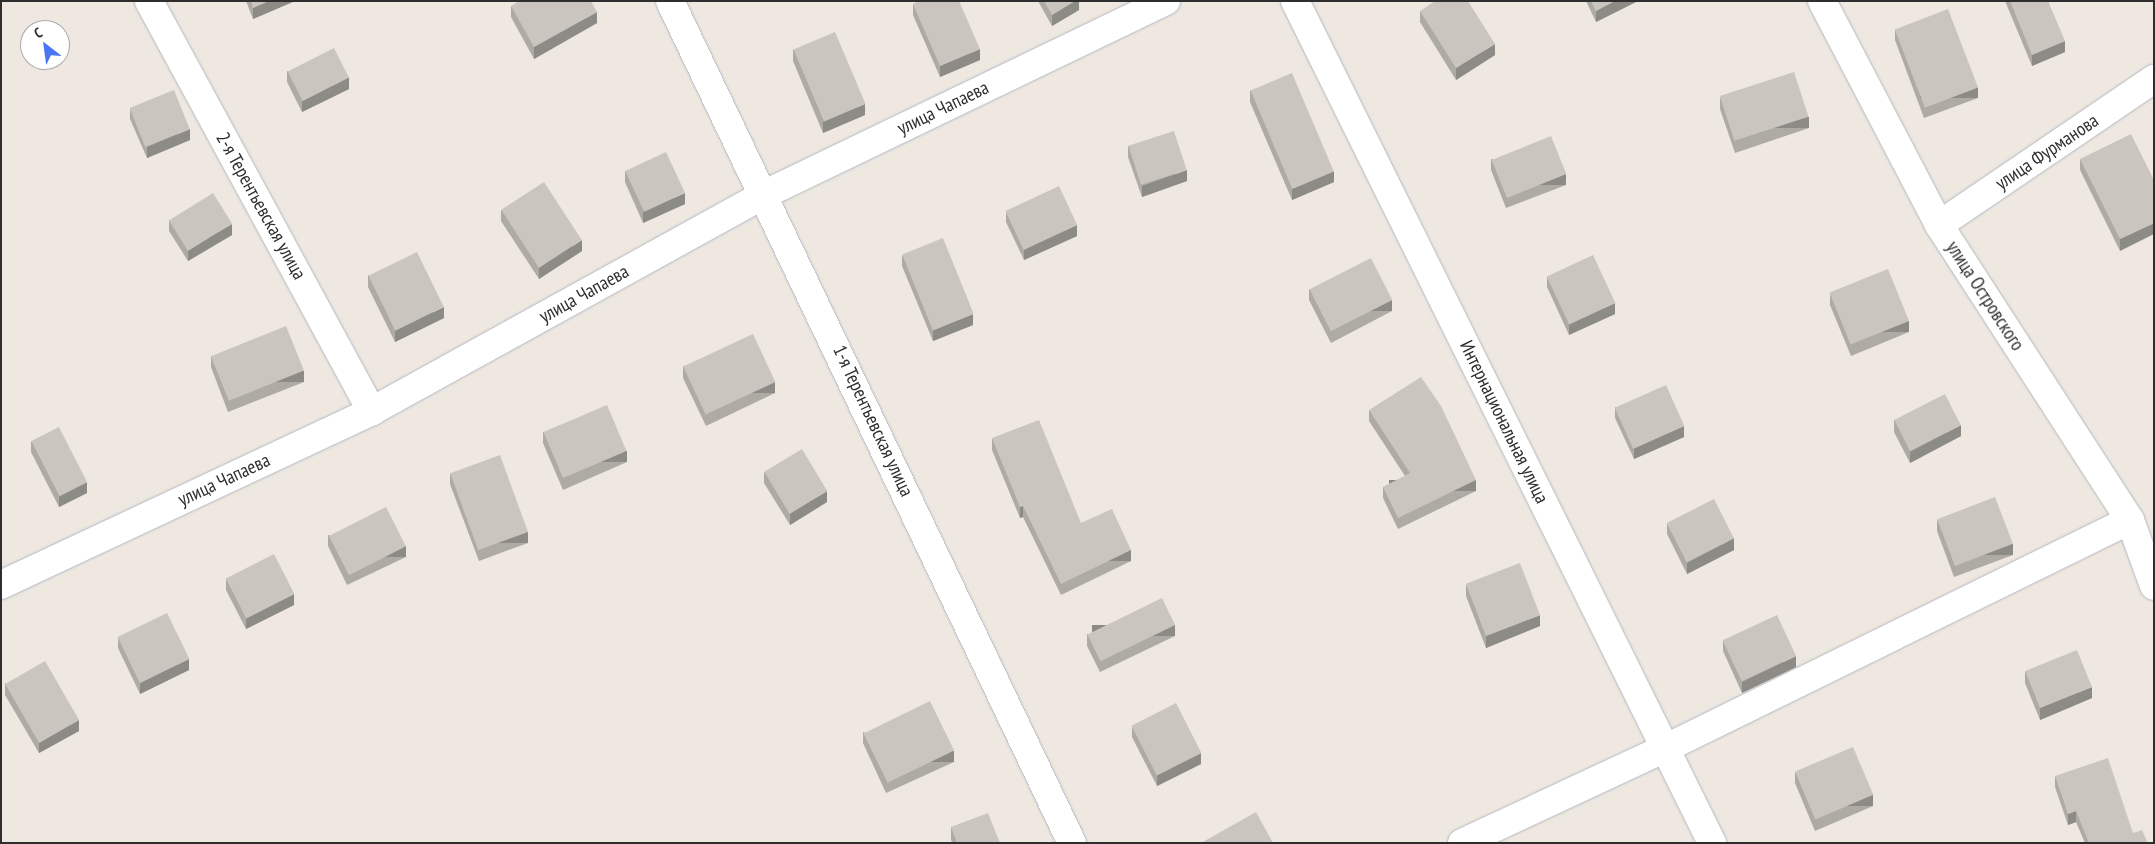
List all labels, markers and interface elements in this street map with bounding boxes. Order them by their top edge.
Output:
north arrow [20,20,70,70]
text: С [31,23,45,42]
street label: улица Чапаева [894,76,992,140]
street label: улица Фурманова [1991,109,2103,195]
street label: 2-я Терентьевская улица [211,128,311,284]
street label: улица Островского [1941,237,2029,355]
street label: улица Чапаева [535,260,633,328]
street label: Интернациональная улица [1455,337,1553,507]
street label: 1-я Терентьевская улица [828,341,918,501]
street label: улица Чапаева [174,449,274,511]

